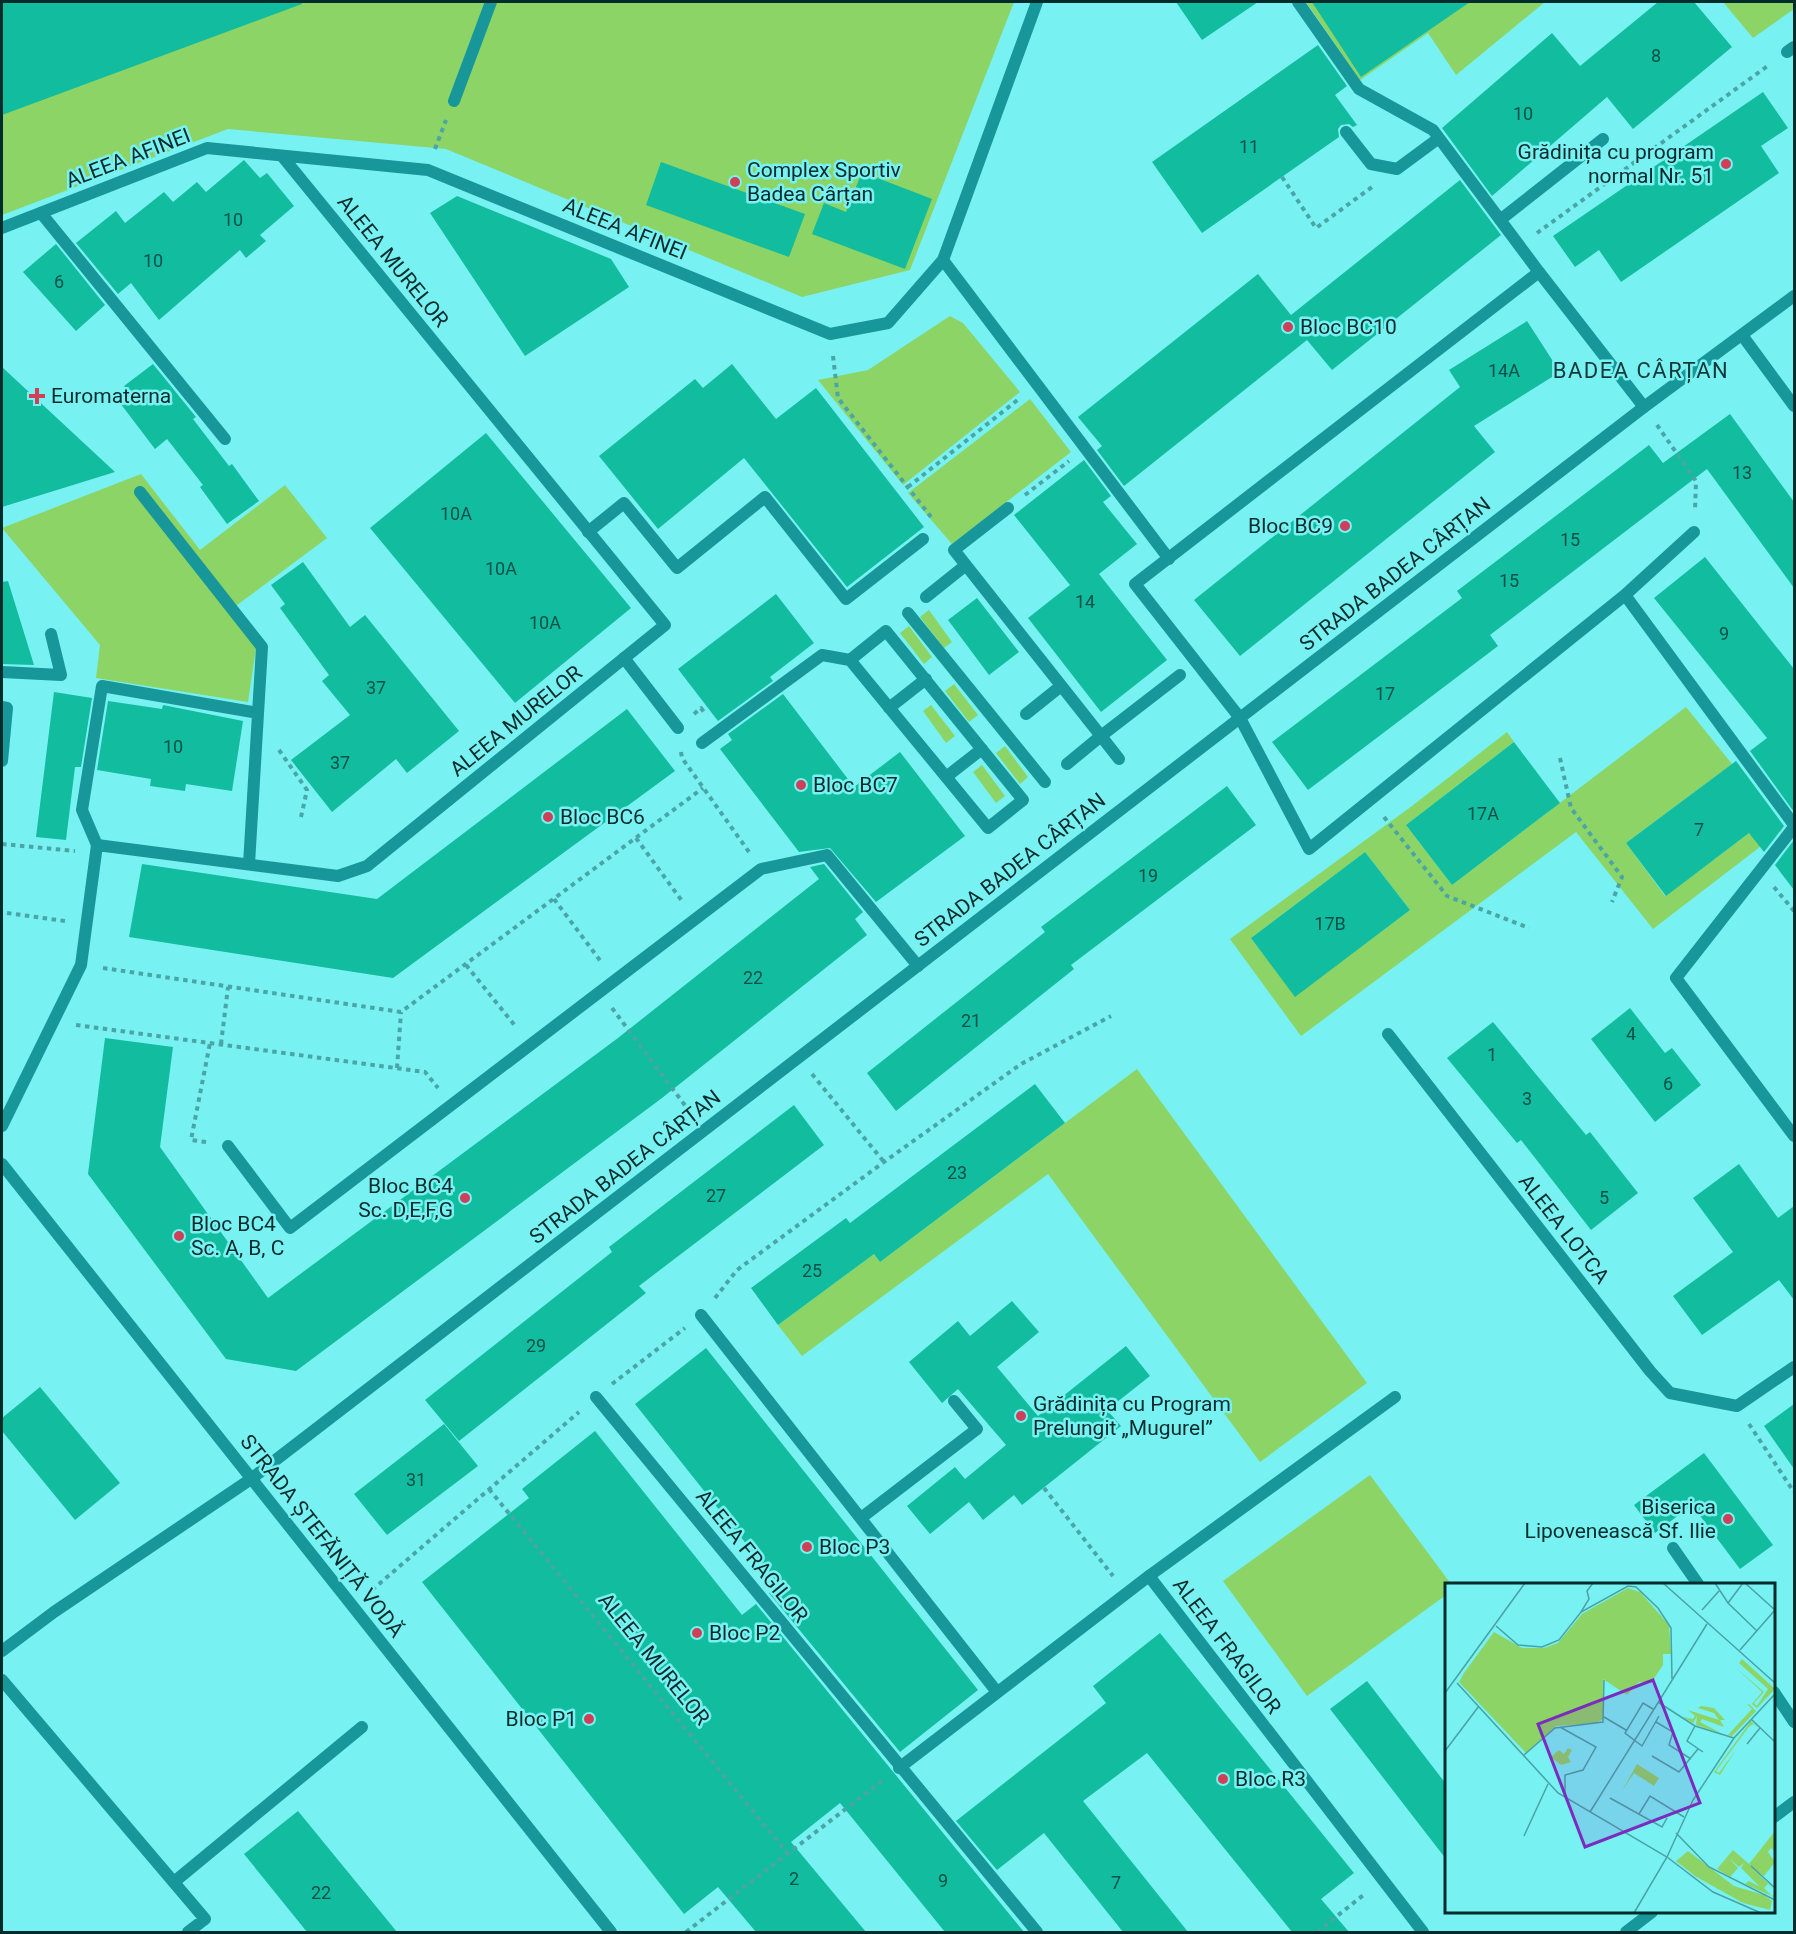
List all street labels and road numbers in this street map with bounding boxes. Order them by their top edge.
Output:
street label: ALEEA AFINEI [62,123,194,193]
street label: ALEEA MURELOR [332,190,454,332]
street label: ALEEA AFINEI [560,193,690,265]
street label: STRADA BADEA CÂRȚAN [1295,492,1496,657]
street label: ALEEA MURELOR [445,660,587,782]
street label: STRADA BADEA CÂRȚAN [910,788,1111,953]
street label: STRADA BADEA CÂRȚAN [525,1085,726,1250]
street label: ALEEA LOTCA [1514,1170,1614,1289]
street label: STRADA ȘTEFĂNIȚĂ VODĂ [235,1430,409,1643]
street label: ALEEA FRAGILOR [691,1485,813,1627]
street label: ALEEA FRAGILOR [1168,1573,1286,1719]
street label: ALEEA MURELOR [593,1588,715,1730]

